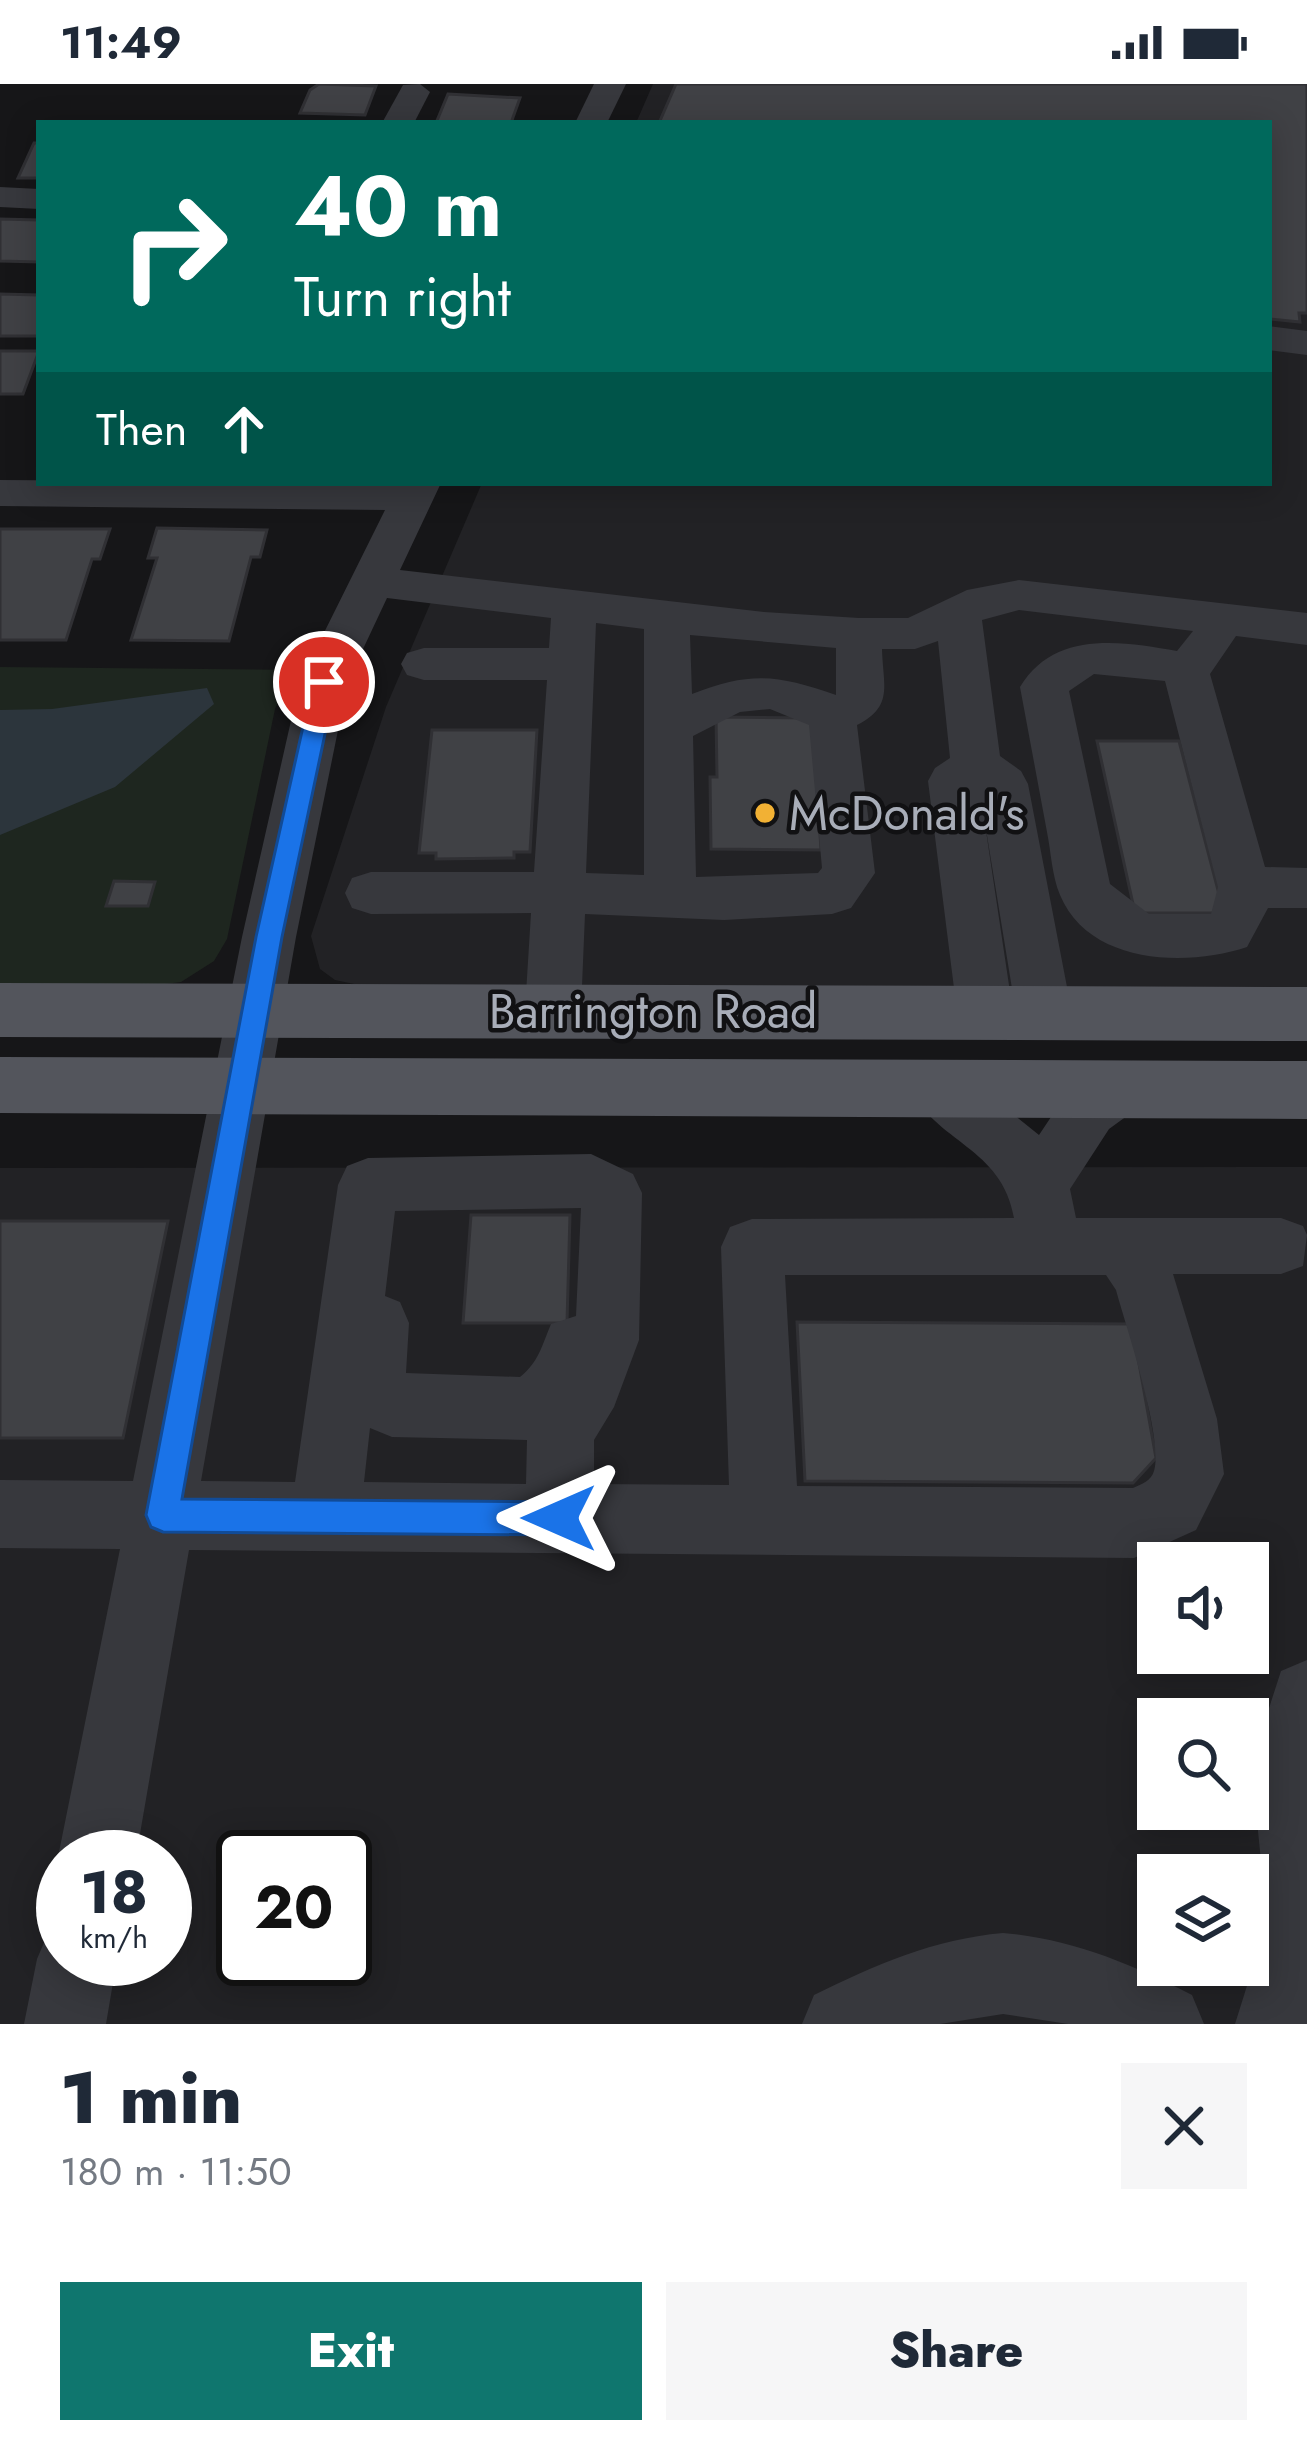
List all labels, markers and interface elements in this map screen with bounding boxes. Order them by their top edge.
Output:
text: 11:49 [60,10,182,75]
text: 40 m [294,146,502,268]
icon: right [96,168,252,324]
text: Turn right [294,258,511,336]
icon: ahead [211,396,277,462]
text: Then [96,397,187,462]
pin [273,631,375,733]
icon: arrive [291,649,357,715]
place label: McDonald's [789,779,1025,848]
marker: McDonald's [752,800,778,826]
street label: Barrington Road [489,977,817,1046]
position arrow [496,1455,622,1581]
map controls [1137,1542,1269,1986]
button: sound [1137,1542,1269,1674]
button: search [1137,1698,1269,1830]
speed limit sign: 20 [216,1830,372,1986]
text: 18 [80,1849,148,1936]
button: layers [1137,1854,1269,1986]
text: km/h [80,1916,148,1959]
text: 1 min [60,2046,242,2150]
button: close [1121,2063,1247,2189]
text: 180 m · 11:50 [60,2143,292,2200]
button: Exit [60,2282,642,2420]
button: Share [666,2282,1247,2420]

